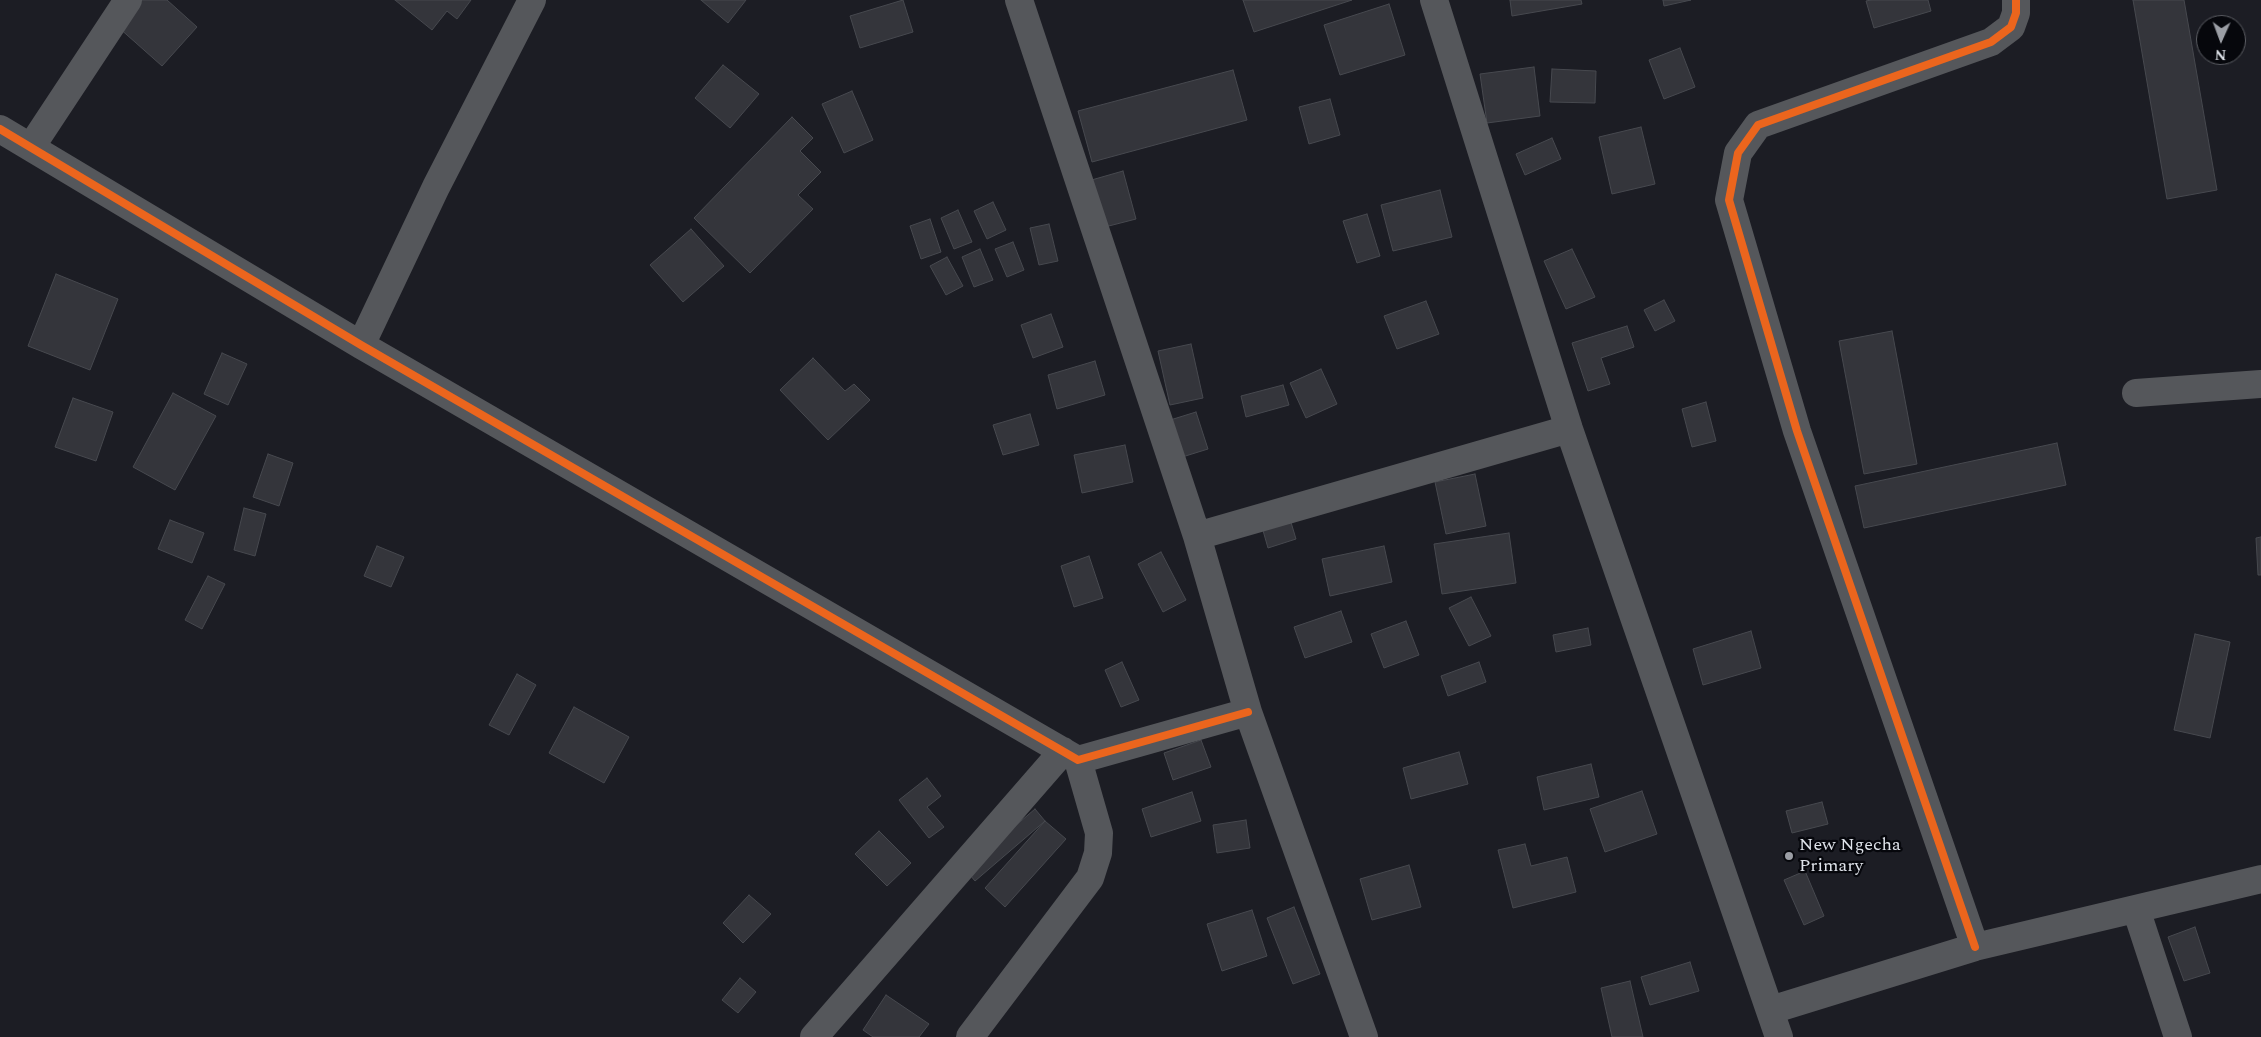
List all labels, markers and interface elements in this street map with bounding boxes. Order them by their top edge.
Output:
north arrow [2196,15,2246,65]
text: N [2214,44,2227,65]
place label: New Ngecha Primary [1799,835,1901,878]
marker: New Ngecha Primary [1783,850,1795,862]

